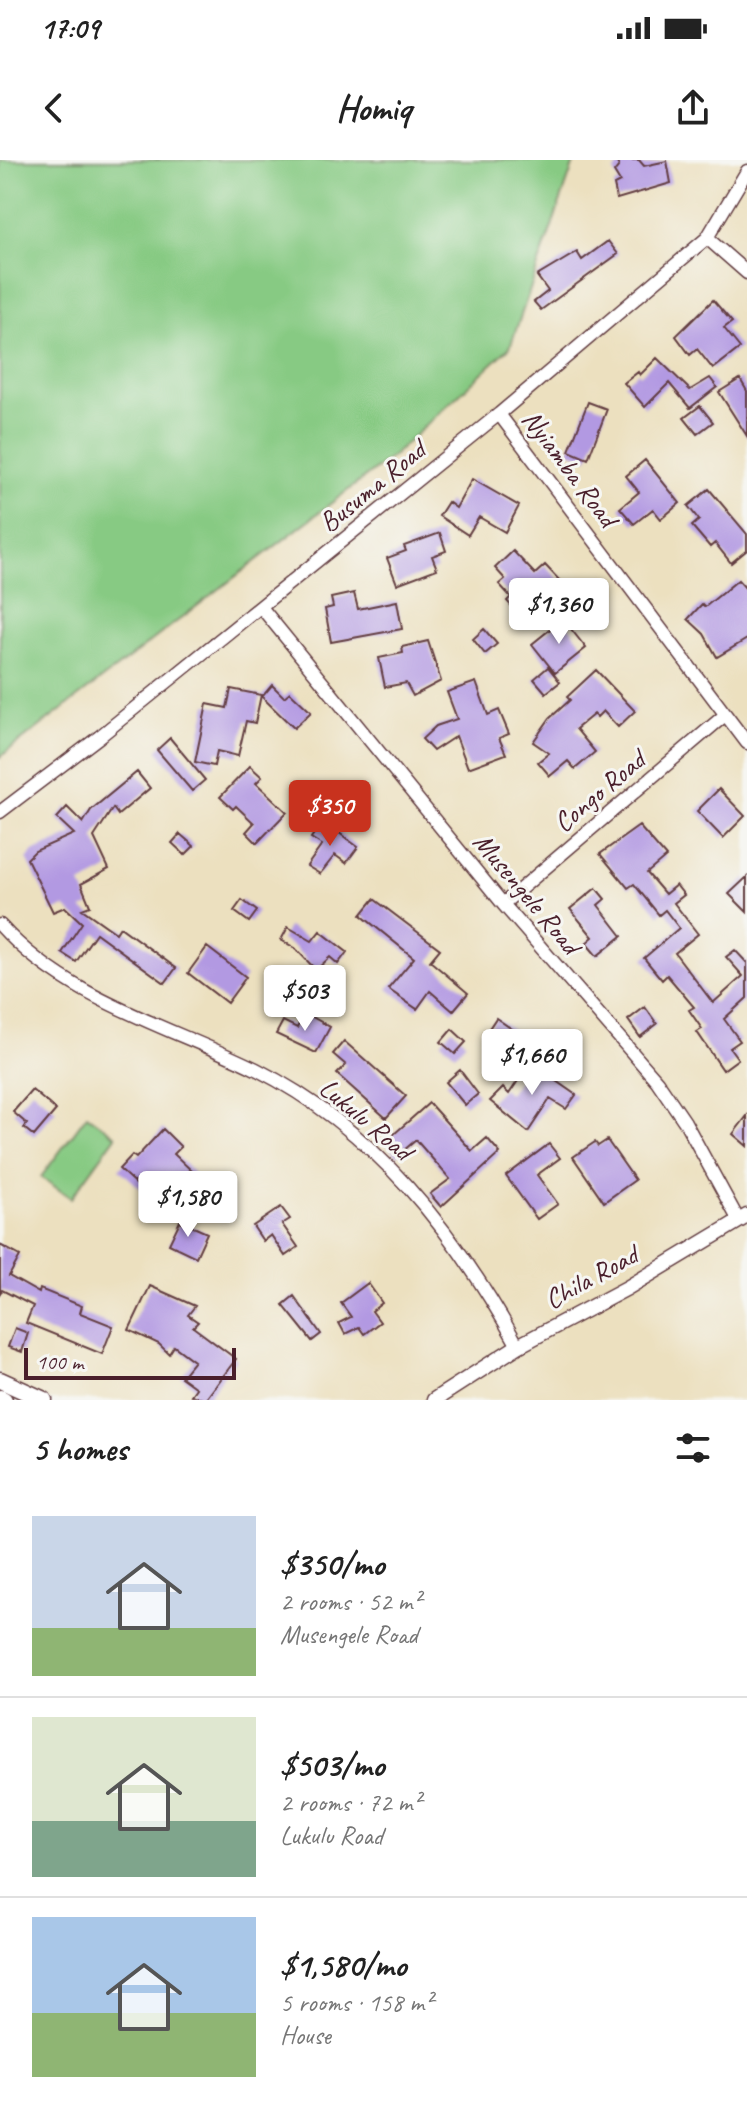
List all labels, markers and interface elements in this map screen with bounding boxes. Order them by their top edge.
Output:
text: 17:09 [40,9,99,47]
text: Homiq [336,85,411,131]
icon: back [32,86,76,130]
icon: share [671,86,715,130]
street label: Nyiamba Road [515,403,628,537]
street label: Busuma Road [312,430,436,540]
pin: $1,360 [494,578,624,646]
text: $1,360 [527,587,591,620]
street label: Congo Road [546,740,655,840]
pin: $350 [283,780,377,848]
text: $350 [307,789,353,822]
street label: Musengele Road [466,825,591,964]
pin: $503 [258,965,352,1033]
text: $503 [282,974,328,1007]
pin: $1,660 [467,1029,597,1097]
text: $1,660 [500,1038,564,1071]
street label: Lukulu Road [312,1070,423,1171]
pin: $1,580 [123,1171,253,1239]
text: $1,580 [156,1180,220,1213]
street label: Chila Road [538,1235,647,1317]
scale bar [24,1344,236,1380]
text: 100 m [36,1348,83,1376]
icon: filters [671,1426,715,1470]
text: 5 homes [32,1427,127,1470]
text: $350/mo [280,1542,384,1585]
icon: home [96,1548,192,1644]
text: 2 rooms · 52 m² [280,1585,421,1618]
text: Musengele Road [280,1618,418,1651]
text: $503/mo [280,1743,384,1786]
icon: home [96,1749,192,1845]
text: 2 rooms · 72 m² [280,1786,421,1819]
text: Lukulu Road [280,1819,383,1852]
text: $1,580/mo [280,1943,406,1986]
icon: home [96,1949,192,2045]
text: 5 rooms · 158 m² [280,1986,432,2019]
text: House [280,2019,331,2052]

